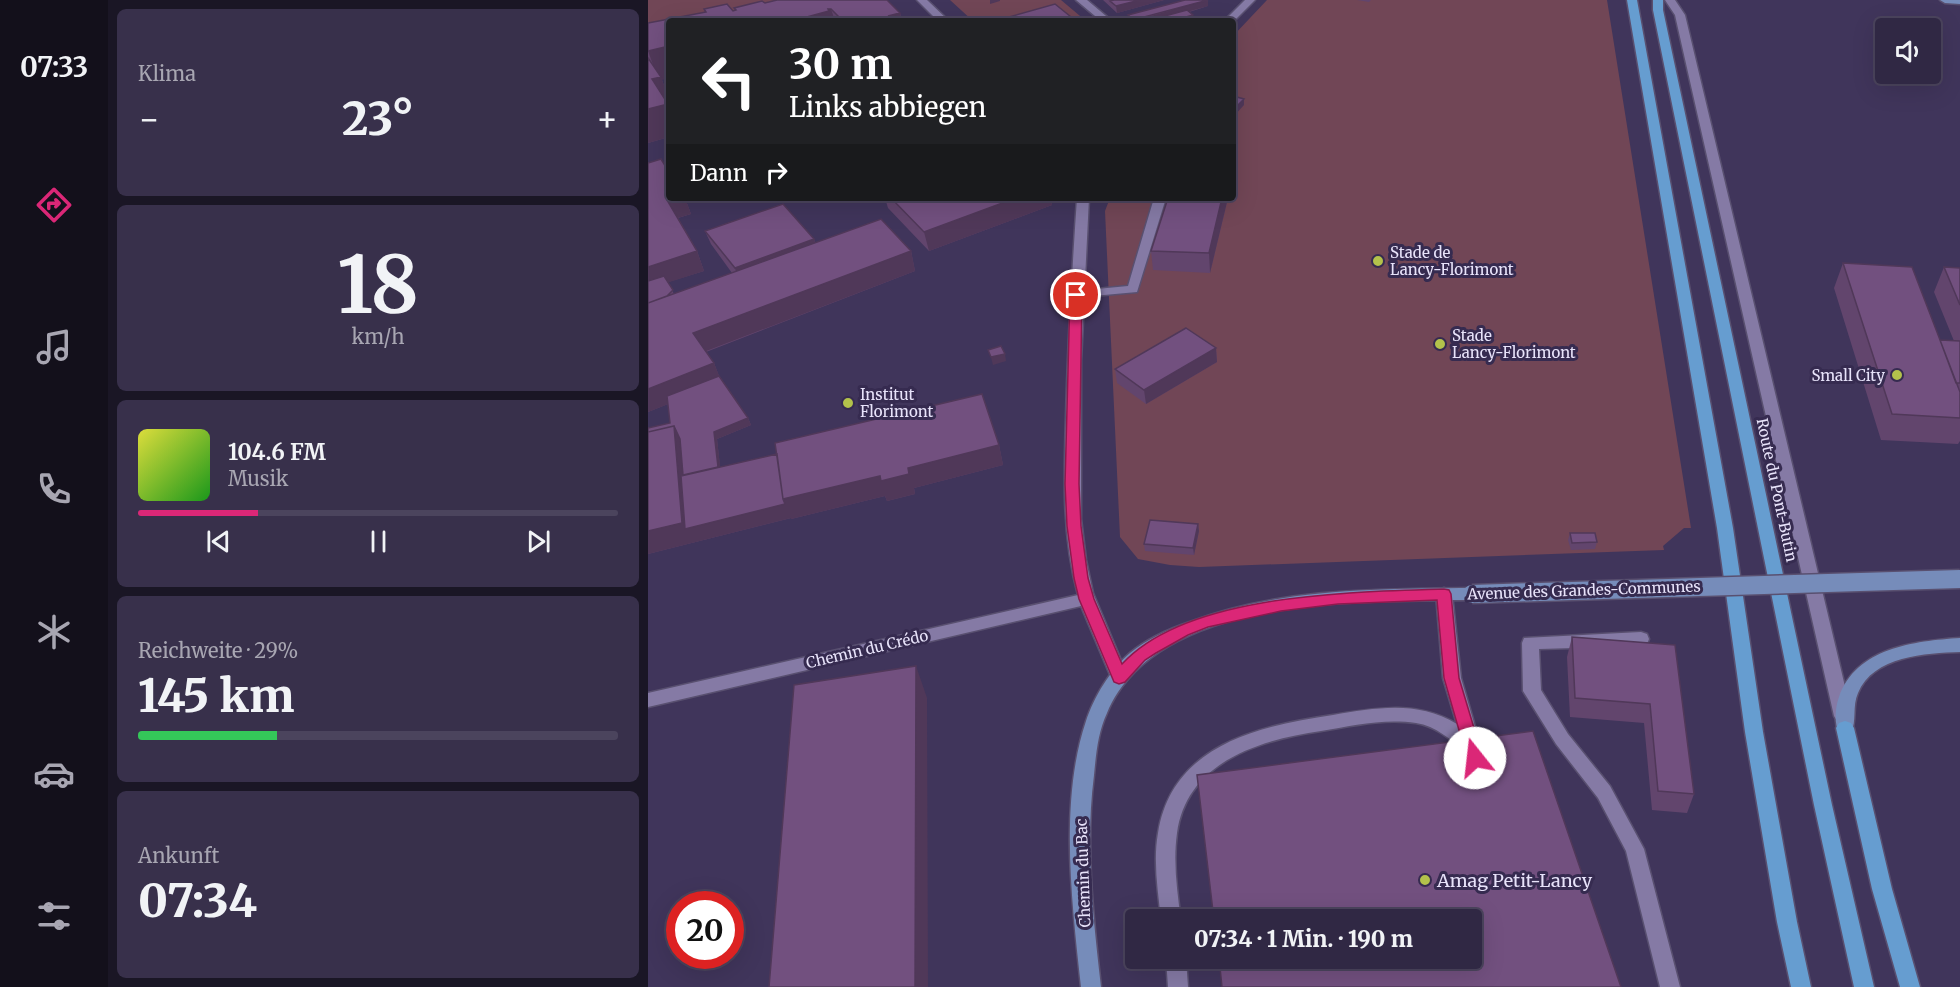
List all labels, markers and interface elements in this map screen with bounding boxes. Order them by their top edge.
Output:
map controls [1875,18,1941,84]
button: sound [1875,18,1941,84]
text: 30 m [789,38,893,90]
icon: left [690,42,768,120]
text: 07:33 [20,50,88,84]
text: Klima [138,61,196,86]
text: Links abbiegen [789,90,986,124]
text: 23° [342,91,414,147]
text: − [138,99,160,140]
text: + [596,99,618,140]
icon: right [760,156,793,189]
text: Dann [690,159,748,187]
icon: directions [33,184,75,226]
text: 18 [337,236,419,334]
place label: Stade de Lancy-Florimont [1390,243,1514,279]
marker: Stade de Lancy-Florimont [1371,254,1385,268]
pin [1050,269,1101,320]
icon: arrive [1059,278,1092,311]
text: km/h [352,324,404,349]
icon: music [33,326,75,368]
place label: Stade Lancy-Florimont [1452,326,1576,362]
marker: Stade Lancy-Florimont [1433,337,1447,351]
place label: Small City [1812,366,1885,385]
marker: Small City [1890,368,1904,382]
place label: Institut Florimont [860,385,933,421]
marker: Institut Florimont [841,396,855,410]
street label: Route du Pont-Butin [1752,416,1802,564]
text: 104.6 FM [228,438,326,466]
text: Musik [228,466,288,491]
icon: phone [33,468,75,510]
icon: previous [202,525,235,558]
icon: pause [362,525,395,558]
icon: next [522,525,555,558]
street label: Avenue des Grandes-Communes [1466,576,1701,604]
icon: climate [33,611,75,653]
street label: Chemin du Crédo [804,626,930,672]
text: Reichweite · 29% [138,638,298,663]
text: 145 km [138,668,294,724]
position arrow [1443,726,1507,790]
icon: car [33,753,75,795]
street label: Chemin du Bac [1072,818,1094,928]
text: Ankunft [138,843,219,868]
place label: Amag Petit-Lancy [1436,869,1593,892]
text: 07:34 [138,873,257,929]
marker: Amag Petit-Lancy [1418,873,1432,887]
speed limit sign: 20 [666,891,744,969]
icon: filters [33,895,75,937]
text: 07:34 · 1 Min. · 190 m [1194,925,1413,953]

